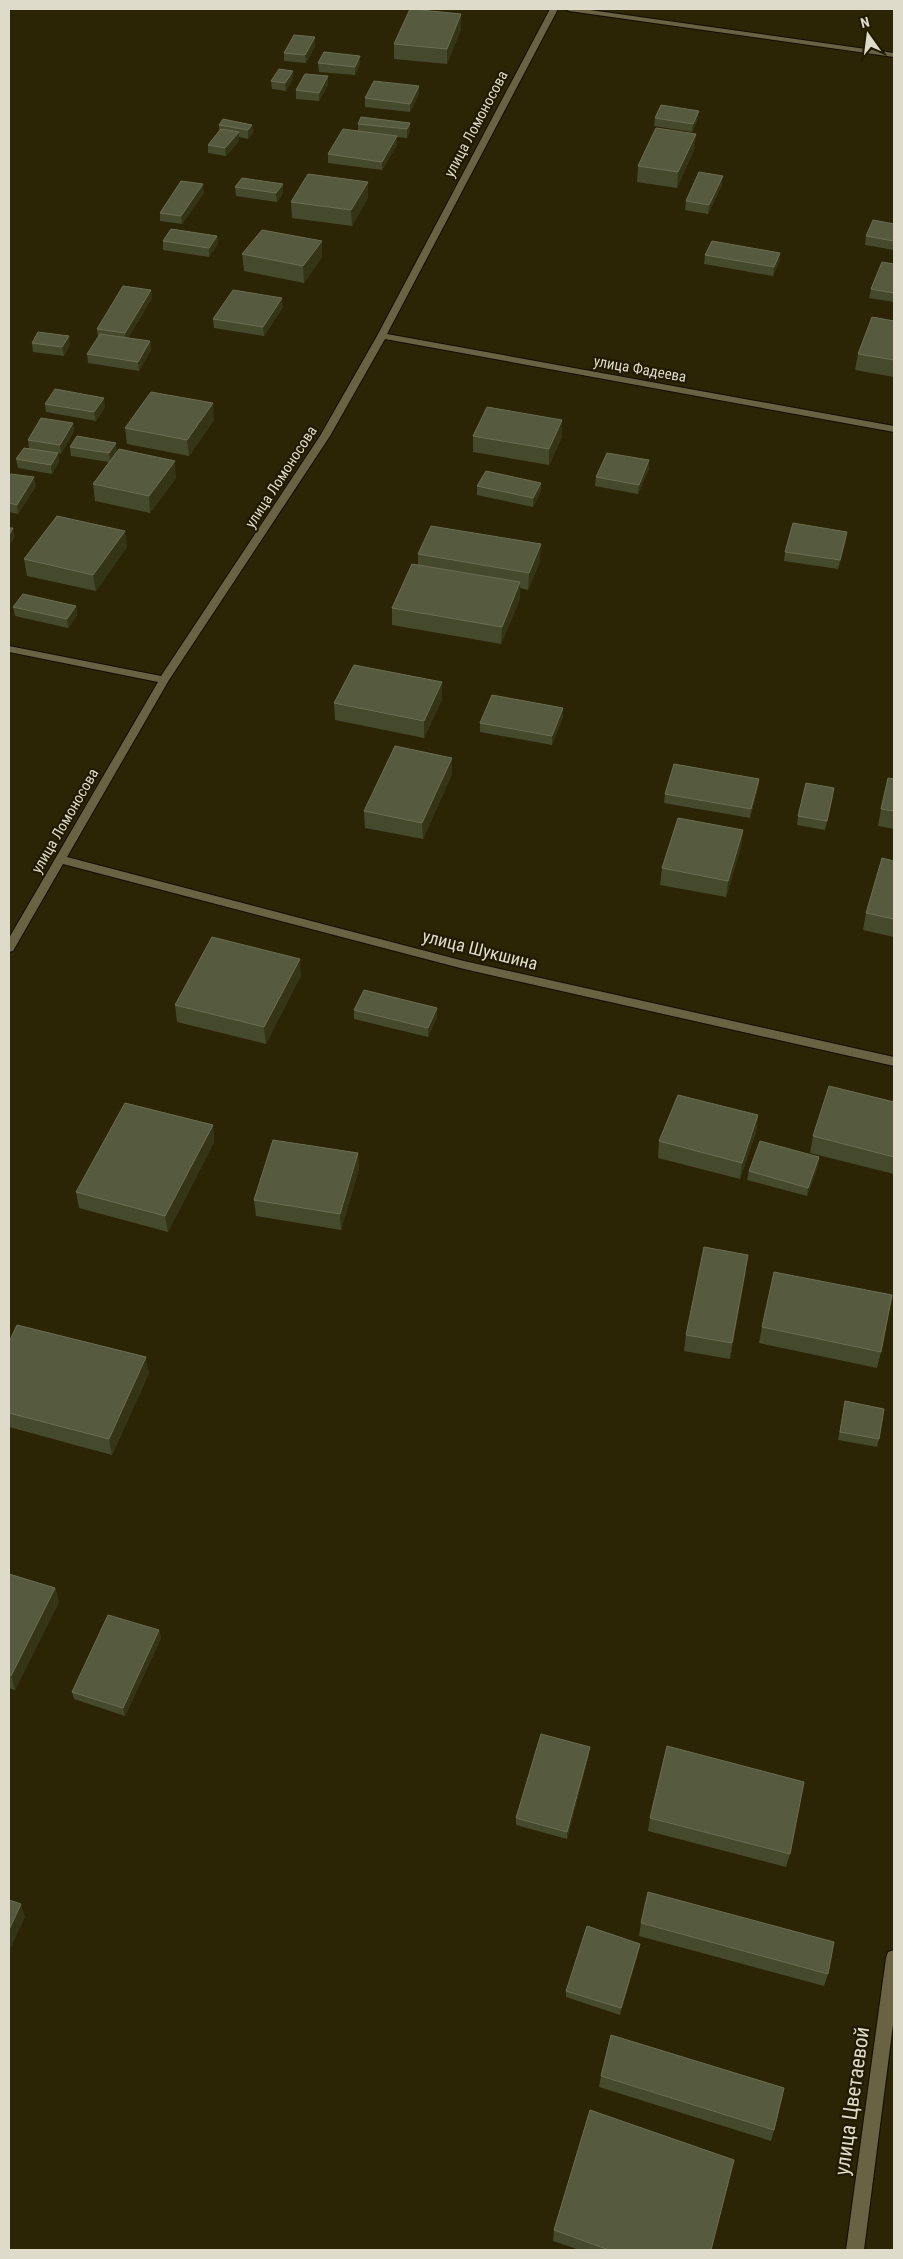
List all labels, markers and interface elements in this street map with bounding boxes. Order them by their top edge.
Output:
north arrow [843,10,893,60]
text: N [859,14,871,31]
street label: улица Ломоносова [440,68,512,180]
street label: улица Фадеева [592,352,688,386]
street label: улица Ломоносова [241,423,321,531]
street label: улица Ломоносова [28,765,102,877]
street label: улица Шукшина [420,925,540,974]
street label: улица Цветаевой [830,2025,874,2177]

